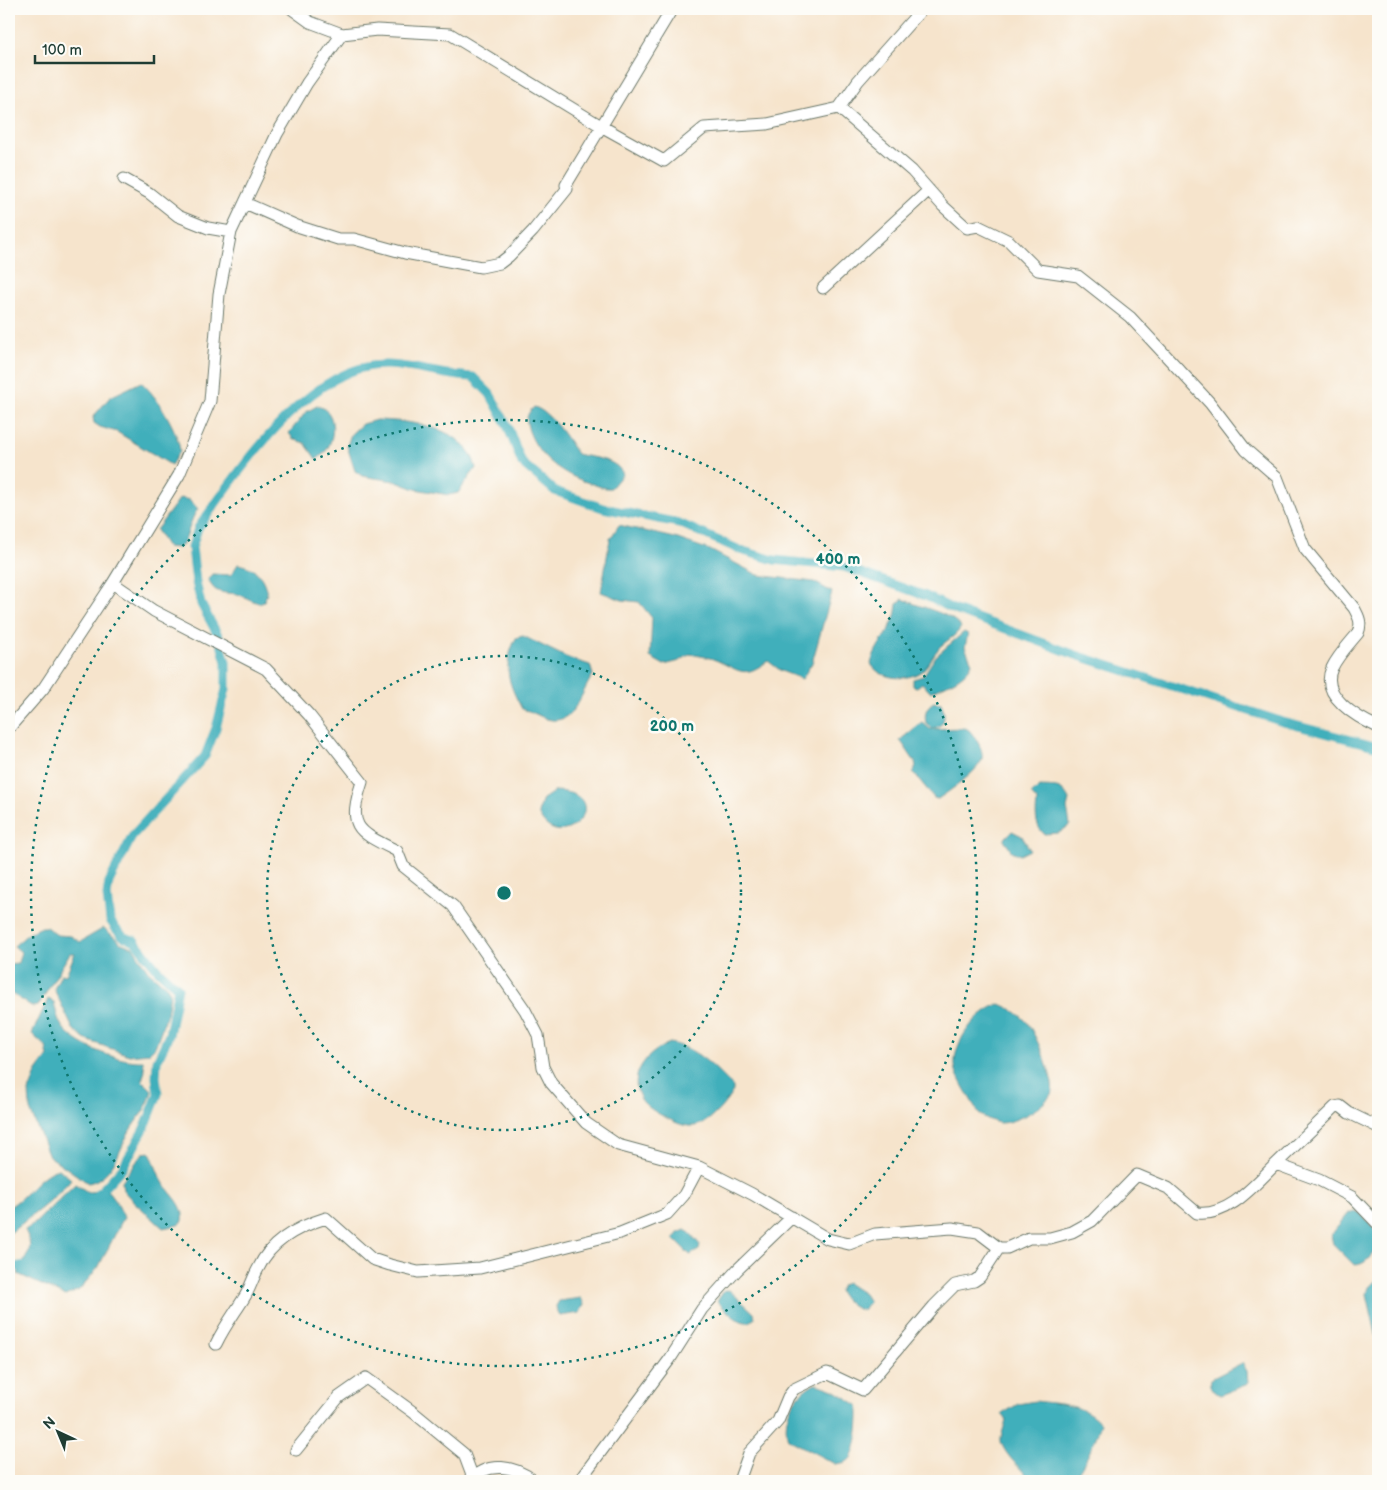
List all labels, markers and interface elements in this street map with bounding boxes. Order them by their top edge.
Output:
scale bar [35,32,154,64]
text: 100 m [42,41,82,60]
text: 400 m [816,550,860,569]
text: 200 m [650,717,694,736]
centre of rings [495,884,513,902]
north arrow [32,1408,82,1458]
text: N [40,1413,59,1433]

